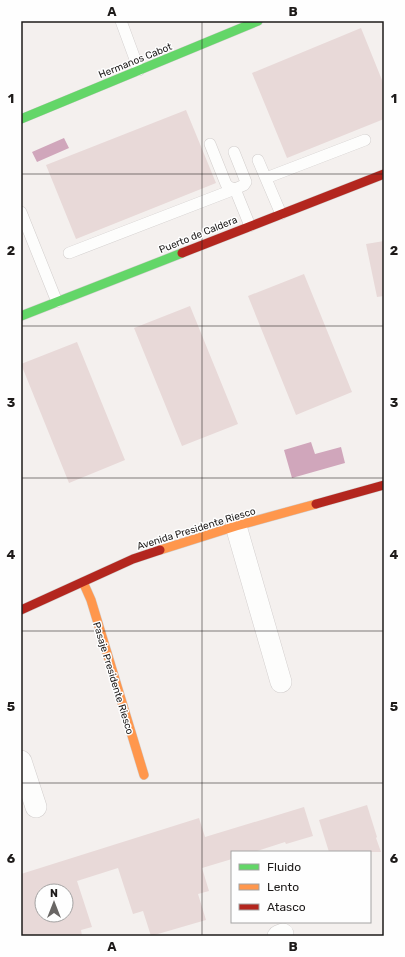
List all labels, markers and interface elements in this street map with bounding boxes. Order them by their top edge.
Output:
text: A [107,4,117,19]
text: B [288,4,298,19]
street label: Hermanos Cabot [97,41,174,81]
text: 1 [8,91,14,106]
text: 1 [391,91,397,106]
street label: Puerto de Caldera [157,214,239,256]
text: 2 [7,243,15,258]
text: 2 [390,243,398,258]
text: 3 [7,395,16,410]
text: 3 [390,395,399,410]
street label: Avenida Presidente Riesco [136,505,257,553]
text: 4 [7,547,16,562]
text: 4 [390,547,399,562]
street label: Pasaje Presidente Riesco [90,621,136,736]
text: 5 [7,699,15,714]
text: 5 [390,699,398,714]
text: 6 [7,851,16,866]
legend [231,851,371,923]
text: 6 [390,851,399,866]
text: Fluido [267,860,301,874]
text: Lento [267,880,299,894]
north arrow [34,883,74,923]
text: N [50,887,58,900]
text: Atasco [267,900,306,914]
text: A [107,939,117,954]
text: B [288,939,298,954]

